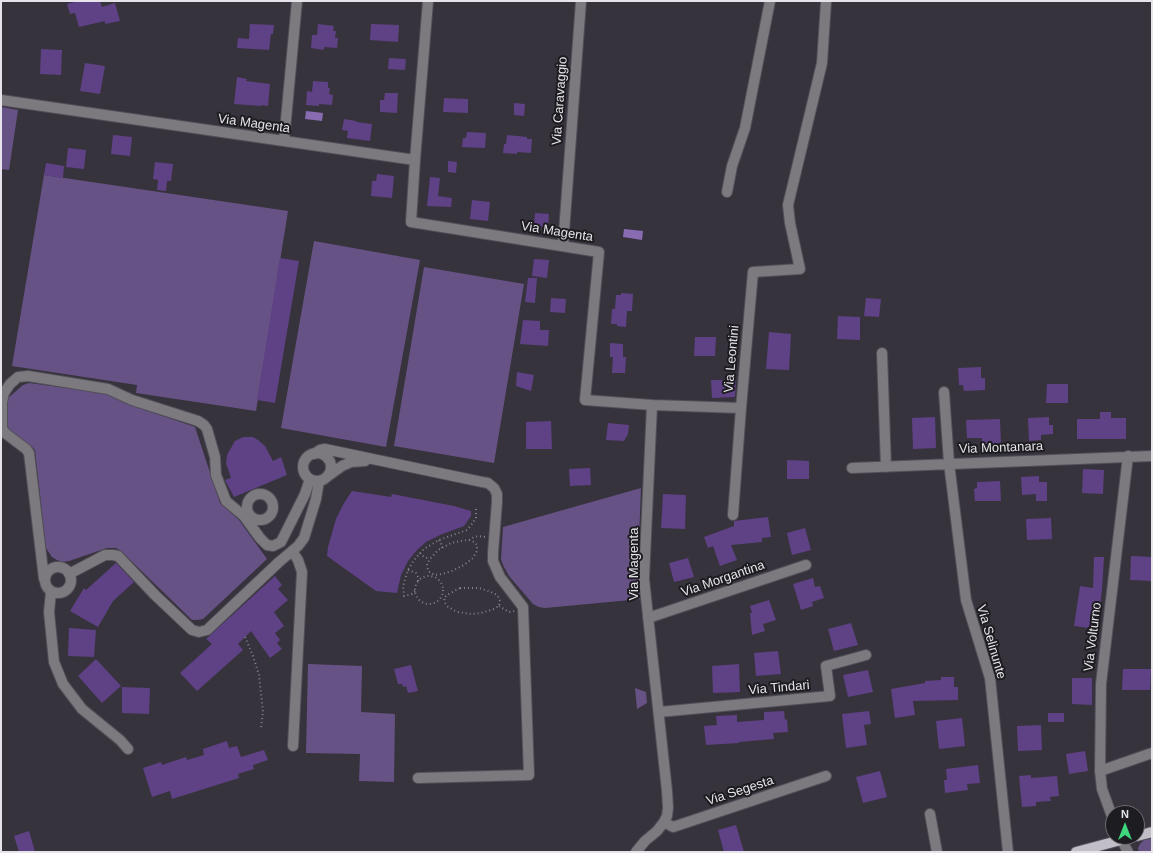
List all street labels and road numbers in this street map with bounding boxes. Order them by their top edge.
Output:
street label: Via Caravaggio [549,56,571,146]
street label: Via Magenta [217,111,291,137]
street label: Via Magenta [520,219,594,245]
street label: Via Leontini [721,325,743,393]
street label: Via Montanara [959,439,1043,457]
street label: Via Magenta [626,528,642,600]
street label: Via Morgantina [679,557,767,601]
street label: Via Volturno [1081,601,1105,673]
street label: Via Selinunte [973,603,1009,681]
street label: Via Tindari [748,678,810,698]
street label: Via Segesta [704,773,776,809]

